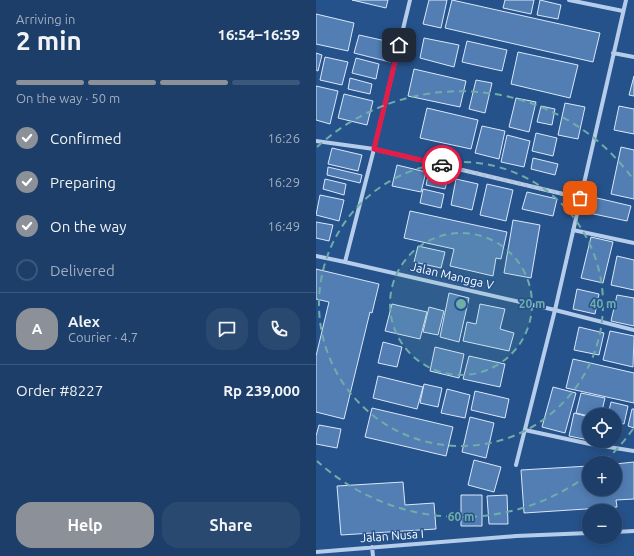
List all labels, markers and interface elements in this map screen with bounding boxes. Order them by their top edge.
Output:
text: Arriving in [16,12,75,26]
text: 2 min [16,26,82,55]
text: 16:54–16:59 [217,26,300,43]
pin [382,28,416,62]
icon: home [388,34,410,56]
text: On the way · 50 m [16,91,120,105]
icon: check [16,127,38,149]
text: Confirmed [50,130,122,147]
text: 16:26 [267,131,300,145]
courier [422,145,462,185]
icon: car [431,154,453,176]
icon: check [16,171,38,193]
text: Preparing [50,174,116,191]
text: 16:29 [267,175,300,189]
pin [563,181,597,215]
icon: bag [569,187,591,209]
icon: check [16,215,38,237]
text: On the way [50,218,126,235]
text: 16:49 [267,219,300,233]
street label: Jalan Mangga V [409,260,495,291]
text: Delivered [50,262,115,279]
centre of rings [454,297,468,311]
text: 20 m [519,297,545,310]
text: 40 m [590,297,616,310]
button: chat [206,308,248,350]
button: phone [258,308,300,350]
text: Alex [68,313,100,330]
text: A [32,320,42,337]
text: Courier · 4.7 [68,330,138,344]
text: Order #8227 [16,382,103,399]
text: Rp 239,000 [223,382,300,399]
map controls [582,408,622,544]
button: locate [582,408,622,448]
button: + [582,456,622,496]
button: Help [16,502,154,548]
button: Share [162,502,300,548]
button: − [582,504,622,544]
text: 60 m [448,510,474,523]
street label: Jalan Nusa I [360,527,424,544]

